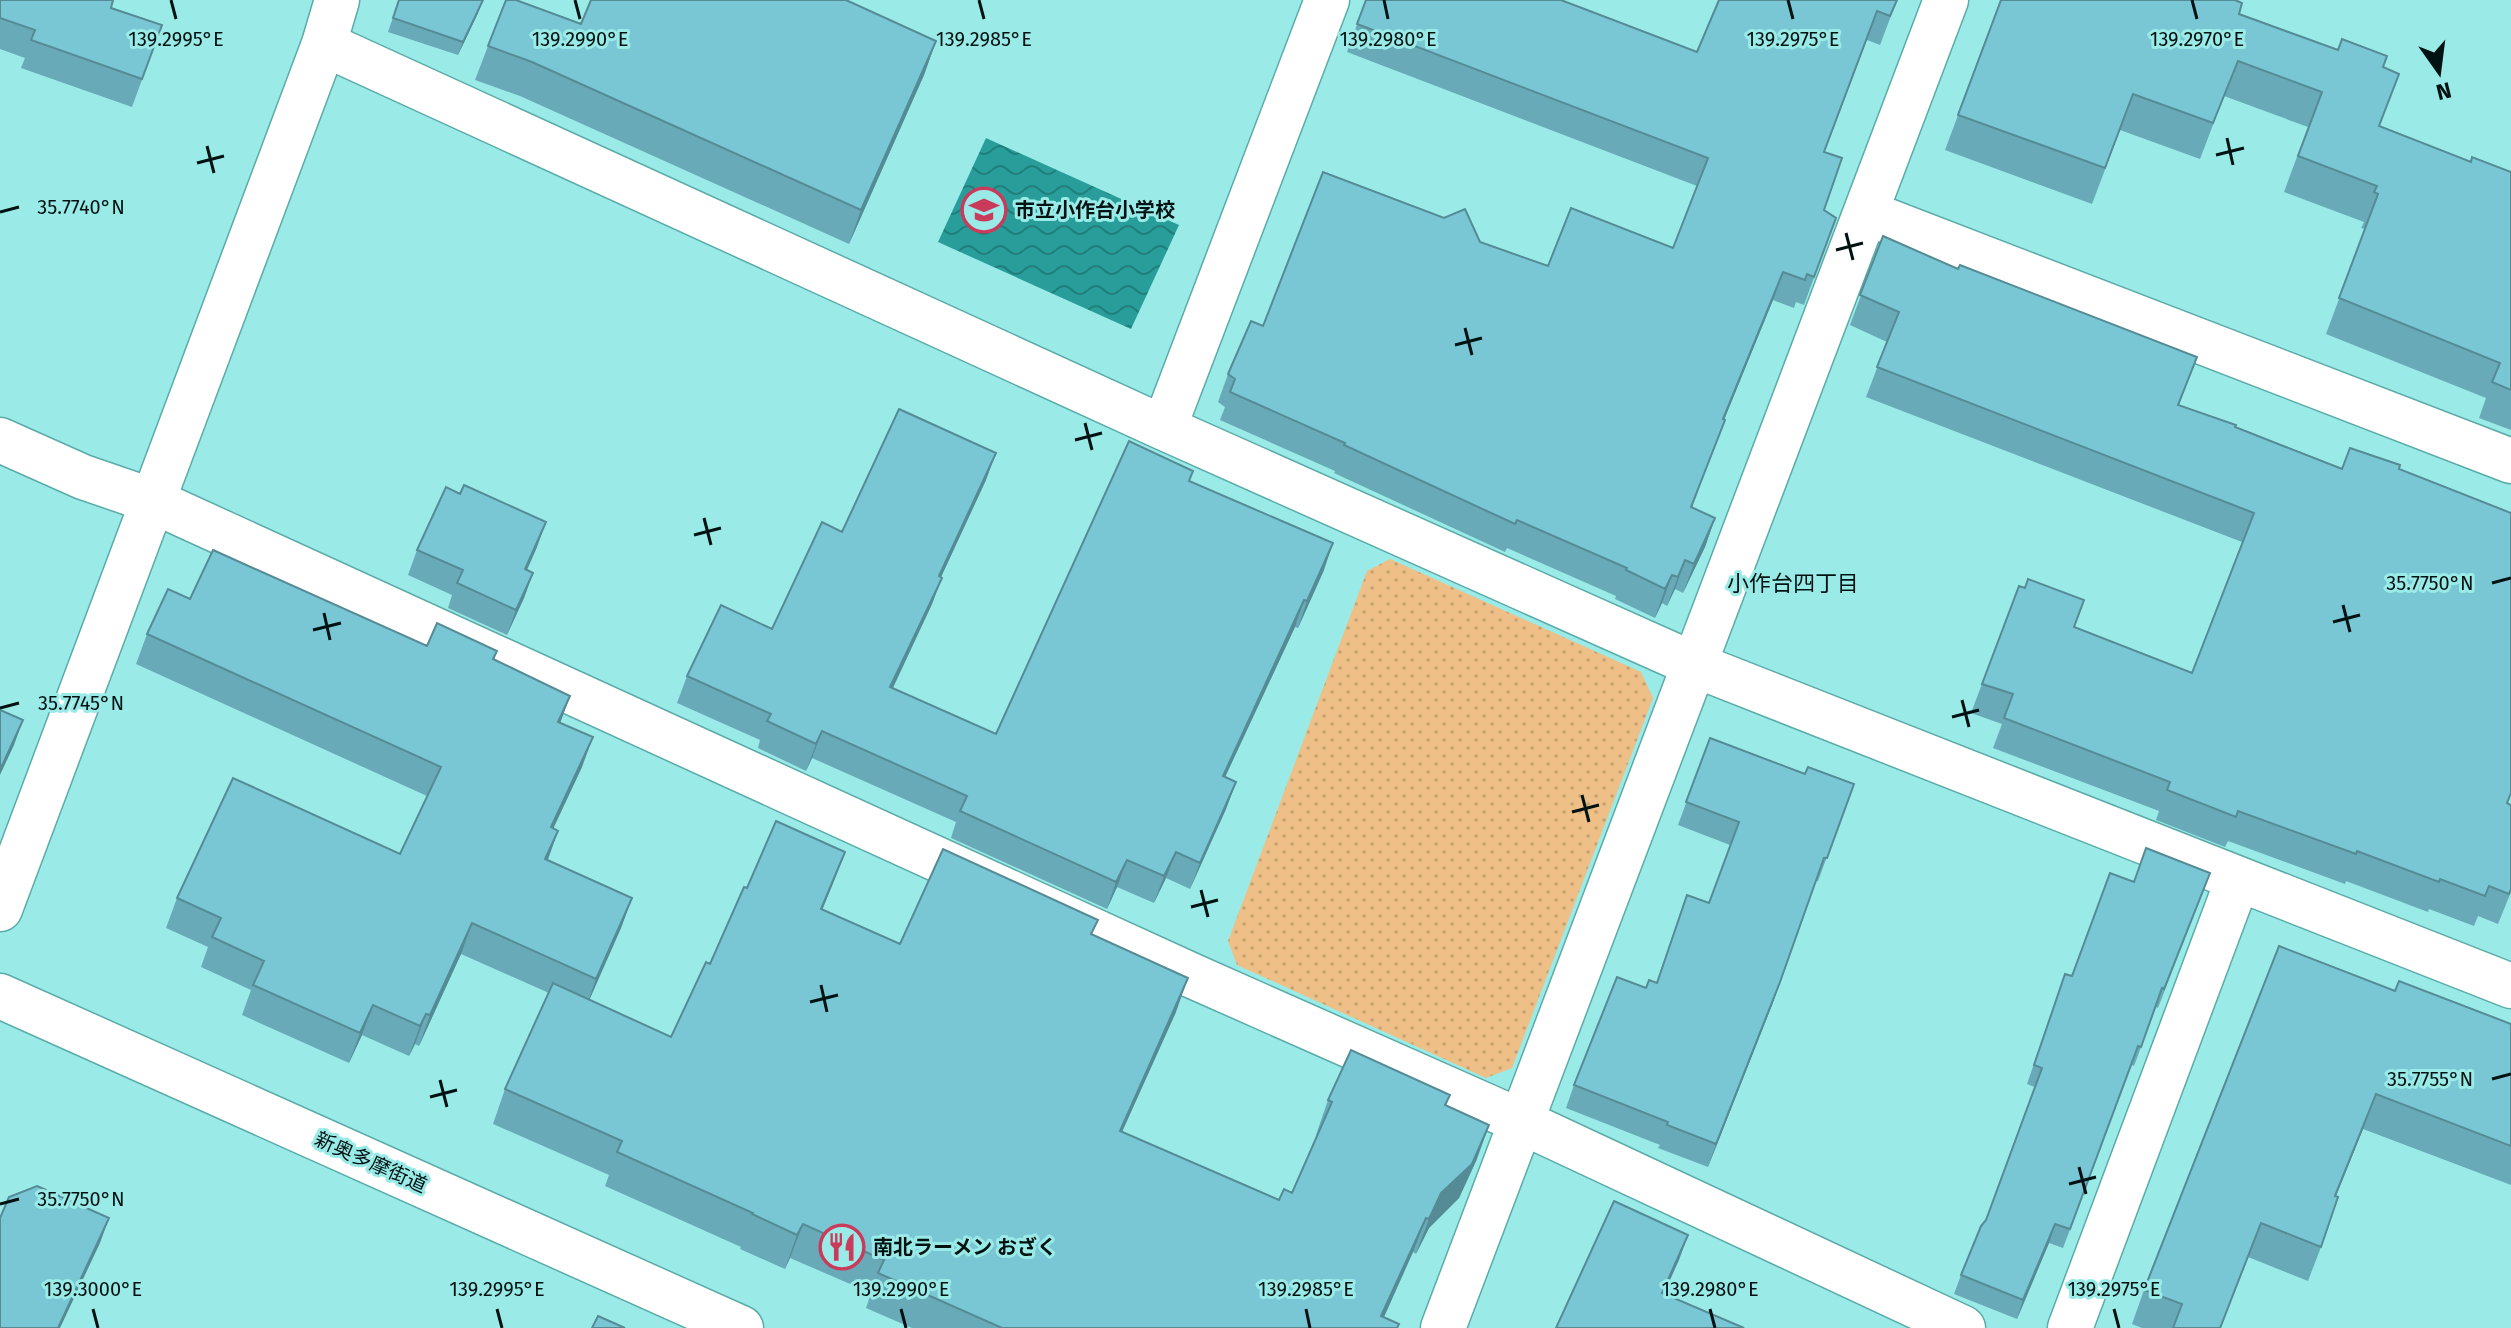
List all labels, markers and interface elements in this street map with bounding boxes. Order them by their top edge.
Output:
text: 139.2995°E [128,27,224,51]
text: 139.2990°E [532,27,628,51]
text: 139.2985°E [936,27,1032,51]
text: 139.2980°E [1339,27,1437,51]
text: 139.2975°E [1746,27,1840,51]
text: 139.2970°E [2150,27,2244,51]
north arrow [2399,32,2479,112]
text: N [2433,76,2454,106]
school or university icon: 市立小作台小学校 [960,186,1008,234]
text: 35.7740°N [37,195,125,219]
place label: 市立小作台小学校 [1015,198,1175,222]
district label: 小作台四丁目 [1727,570,1859,597]
text: 35.7750°N [2386,571,2474,595]
text: 35.7745°N [38,691,124,715]
text: 35.7755°N [2387,1067,2473,1091]
street label: 新奥多摩街道 [311,1127,431,1197]
text: 35.7750°N [37,1187,125,1211]
restaurant icon: 南北ラーメン おざく [818,1223,866,1271]
place label: 南北ラーメン おざく [873,1235,1057,1259]
text: 139.3000°E [44,1277,142,1301]
text: 139.2995°E [449,1277,545,1301]
text: 139.2990°E [853,1277,949,1301]
text: 139.2985°E [1258,1277,1354,1301]
text: 139.2980°E [1661,1277,1759,1301]
text: 139.2975°E [2067,1277,2161,1301]

